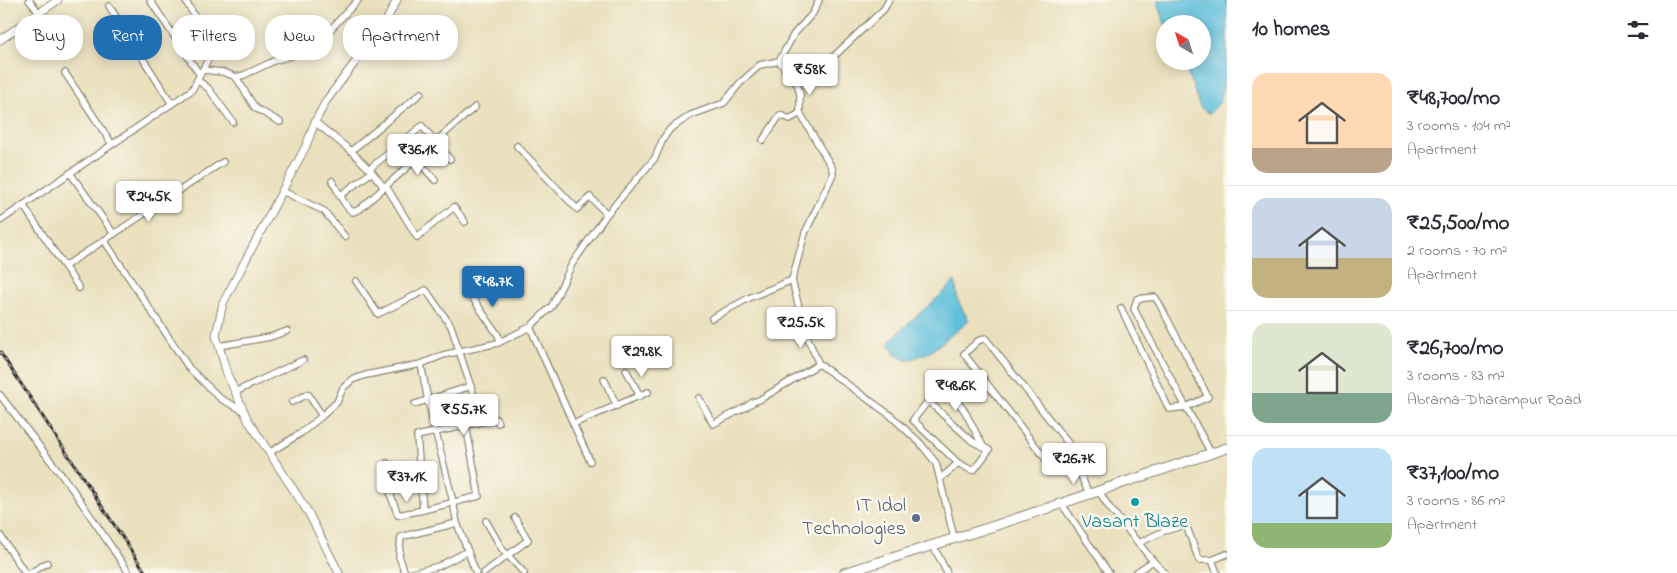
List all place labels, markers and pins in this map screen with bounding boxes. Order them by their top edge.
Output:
pin: ₹58K [780,54,840,96]
pin: ₹36.1K [377,134,459,176]
pin: ₹24.5K [108,180,190,223]
pin: ₹48.7K [452,266,534,308]
pin: ₹25.5K [760,306,842,349]
pin: ₹29.8K [601,336,683,378]
pin: ₹48.6K [915,370,997,412]
pin: ₹55.7K [423,394,505,436]
pin: ₹26.7K [1033,442,1115,485]
pin: ₹37.1K [366,460,448,503]
place label: IT Idol Technologies [802,492,906,545]
marker: Vasant Blaze [1129,496,1141,508]
place label: Vasant Blaze [1081,508,1188,537]
marker: IT Idol Technologies [910,512,922,524]

